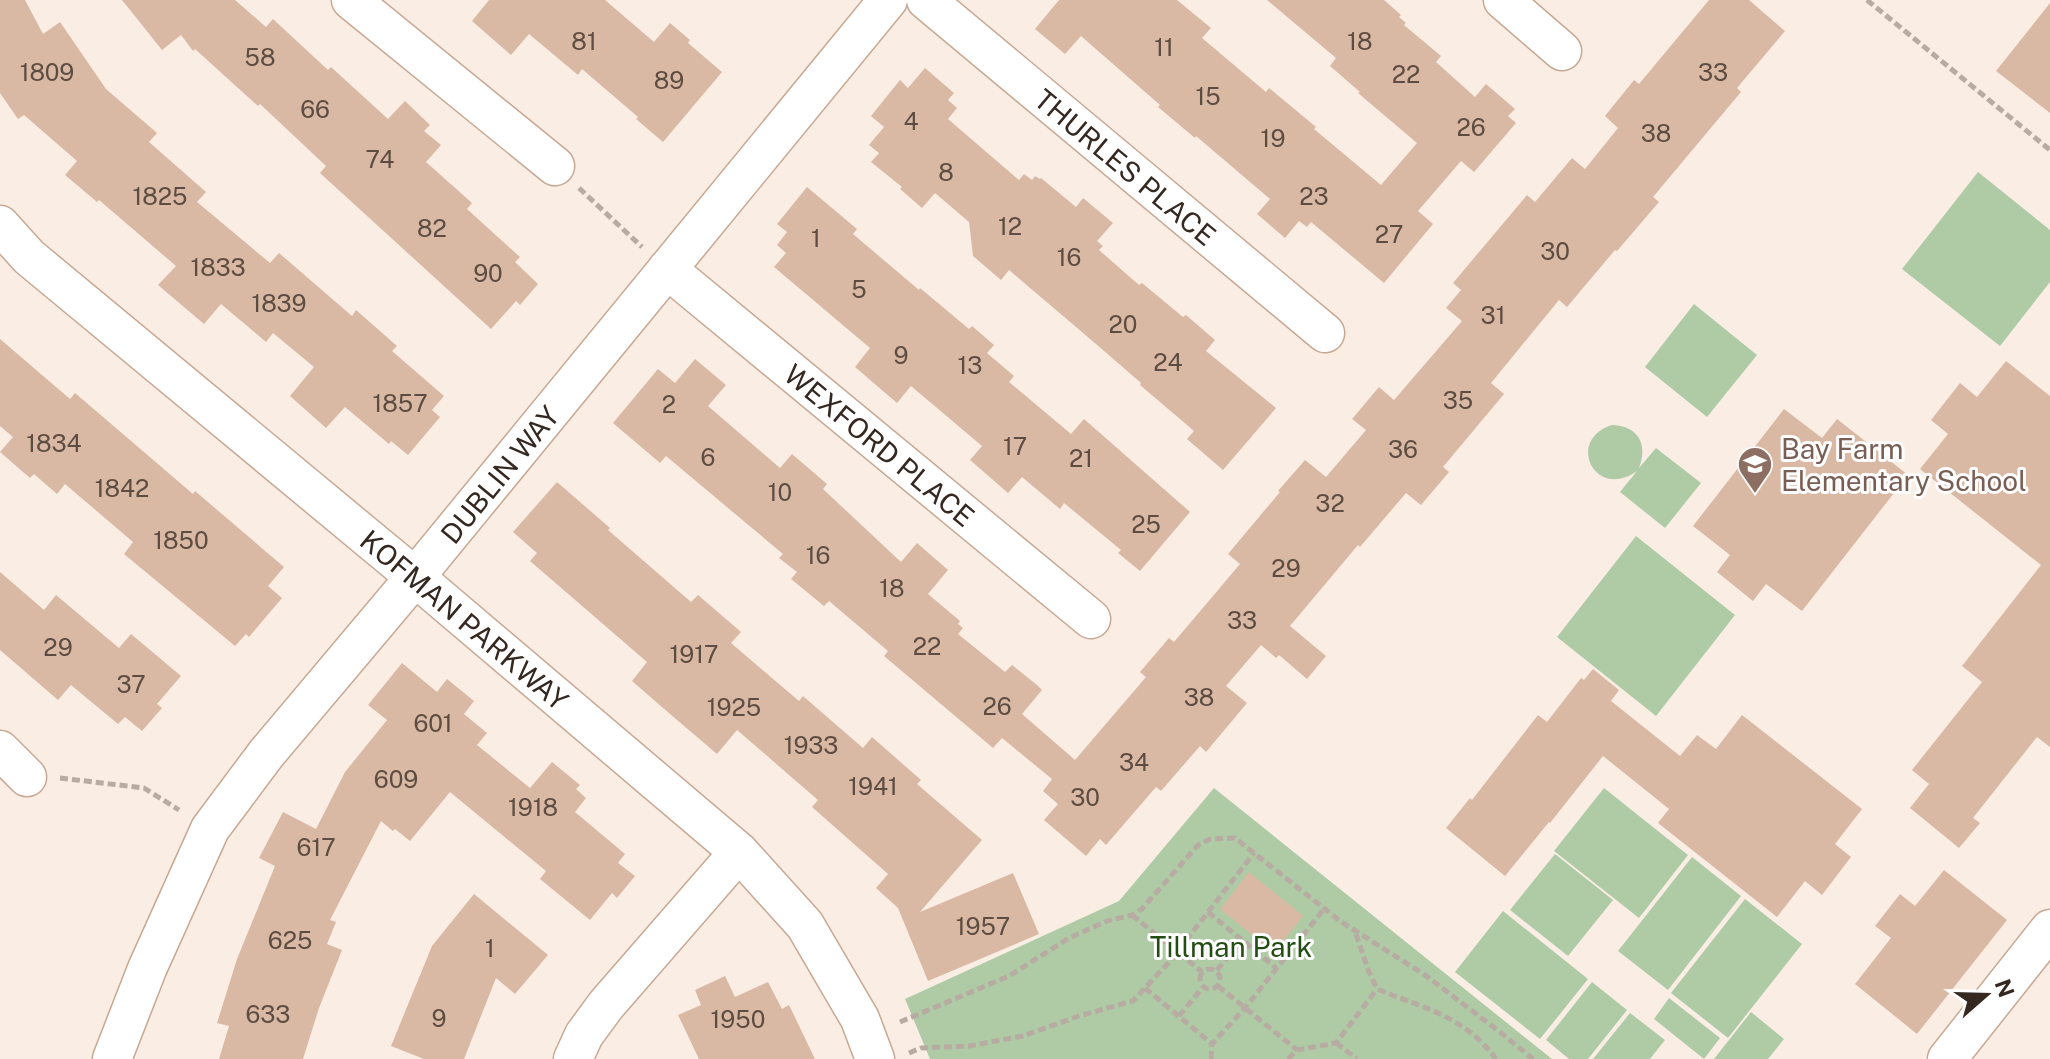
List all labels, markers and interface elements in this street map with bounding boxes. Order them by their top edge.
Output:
house number: 81 [571,27,597,55]
house number: 18 [1347,27,1373,55]
house number: 11 [1154,33,1174,61]
house number: 58 [245,43,275,71]
house number: 1809 [20,58,74,86]
house number: 33 [1698,58,1728,86]
house number: 22 [1392,60,1420,88]
house number: 89 [654,66,684,94]
street label: THURLES PLACE [1028,82,1223,252]
house number: 15 [1195,82,1221,110]
house number: 66 [300,95,330,123]
house number: 4 [903,107,919,135]
house number: 26 [1456,113,1486,141]
house number: 38 [1641,119,1671,147]
house number: 19 [1261,124,1285,152]
house number: 74 [366,145,394,173]
house number: 8 [938,158,954,186]
house number: 1825 [133,182,188,210]
house number: 23 [1299,182,1329,210]
house number: 12 [998,212,1022,240]
house number: 82 [417,214,447,242]
house number: 27 [1375,220,1403,248]
house number: 1 [811,224,821,252]
house number: 30 [1540,237,1570,265]
house number: 16 [1057,243,1081,271]
house number: 1833 [190,253,246,281]
house number: 90 [473,259,503,287]
house number: 5 [851,275,867,303]
house number: 1839 [251,289,307,317]
house number: 31 [1481,301,1505,329]
house number: 20 [1109,310,1138,338]
house number: 9 [894,341,909,369]
house number: 24 [1153,348,1183,376]
house number: 13 [958,351,982,379]
street label: WEXFORD PLACE [778,357,981,533]
house number: 35 [1443,386,1473,414]
house number: 1857 [372,389,428,417]
house number: 2 [662,390,676,418]
street label: DUBLIN WAY [433,399,565,550]
house number: 1834 [26,429,82,457]
house number: 17 [1003,432,1027,460]
place label: Bay Farm Elementary School [1781,432,2027,497]
house number: 36 [1388,435,1418,463]
house number: 6 [701,443,715,471]
house number: 21 [1069,444,1093,472]
school or university icon: Bay Farm Elementary School [1736,445,1774,495]
house number: 1842 [95,474,149,502]
house number: 10 [768,478,792,506]
house number: 32 [1315,489,1345,517]
house number: 25 [1131,510,1161,538]
street label: KOFMAN PARKWAY [354,523,575,717]
house number: 1850 [153,526,209,554]
house number: 16 [806,541,830,569]
house number: 29 [1271,554,1301,582]
house number: 18 [879,574,905,602]
house number: 33 [1227,606,1257,634]
house number: 22 [913,632,941,660]
house number: 29 [43,633,73,661]
house number: 1917 [670,640,718,668]
house number: 37 [116,670,146,698]
house number: 38 [1184,683,1214,711]
house number: 26 [982,692,1012,720]
house number: 1925 [707,693,761,721]
house number: 601 [413,709,453,737]
house number: 1933 [784,731,838,759]
house number: 34 [1119,748,1149,776]
house number: 609 [374,765,418,793]
house number: 1941 [848,772,898,800]
house number: 30 [1070,783,1100,811]
house number: 1918 [508,793,558,821]
house number: 617 [296,833,336,861]
house number: 1957 [956,912,1010,940]
house number: 625 [268,926,312,954]
park label: Tillman Park [1150,930,1312,963]
house number: 1 [485,934,495,962]
north arrow [1946,955,2026,1035]
text: N [1990,976,2020,1001]
house number: 633 [246,1000,290,1028]
house number: 9 [432,1004,447,1032]
house number: 1950 [711,1005,765,1033]

